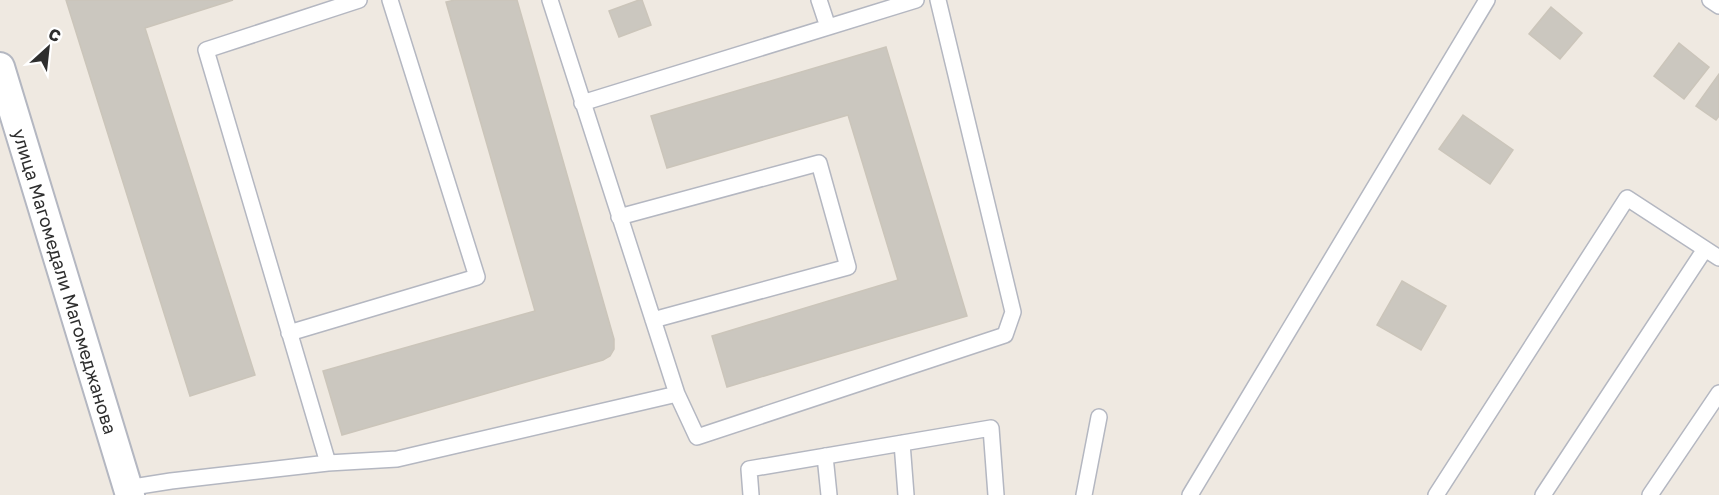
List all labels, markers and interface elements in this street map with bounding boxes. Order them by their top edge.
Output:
north arrow [18,18,78,78]
text: С [45,23,64,46]
street label: улица Магомедали Магомеджановa [8,126,122,437]

